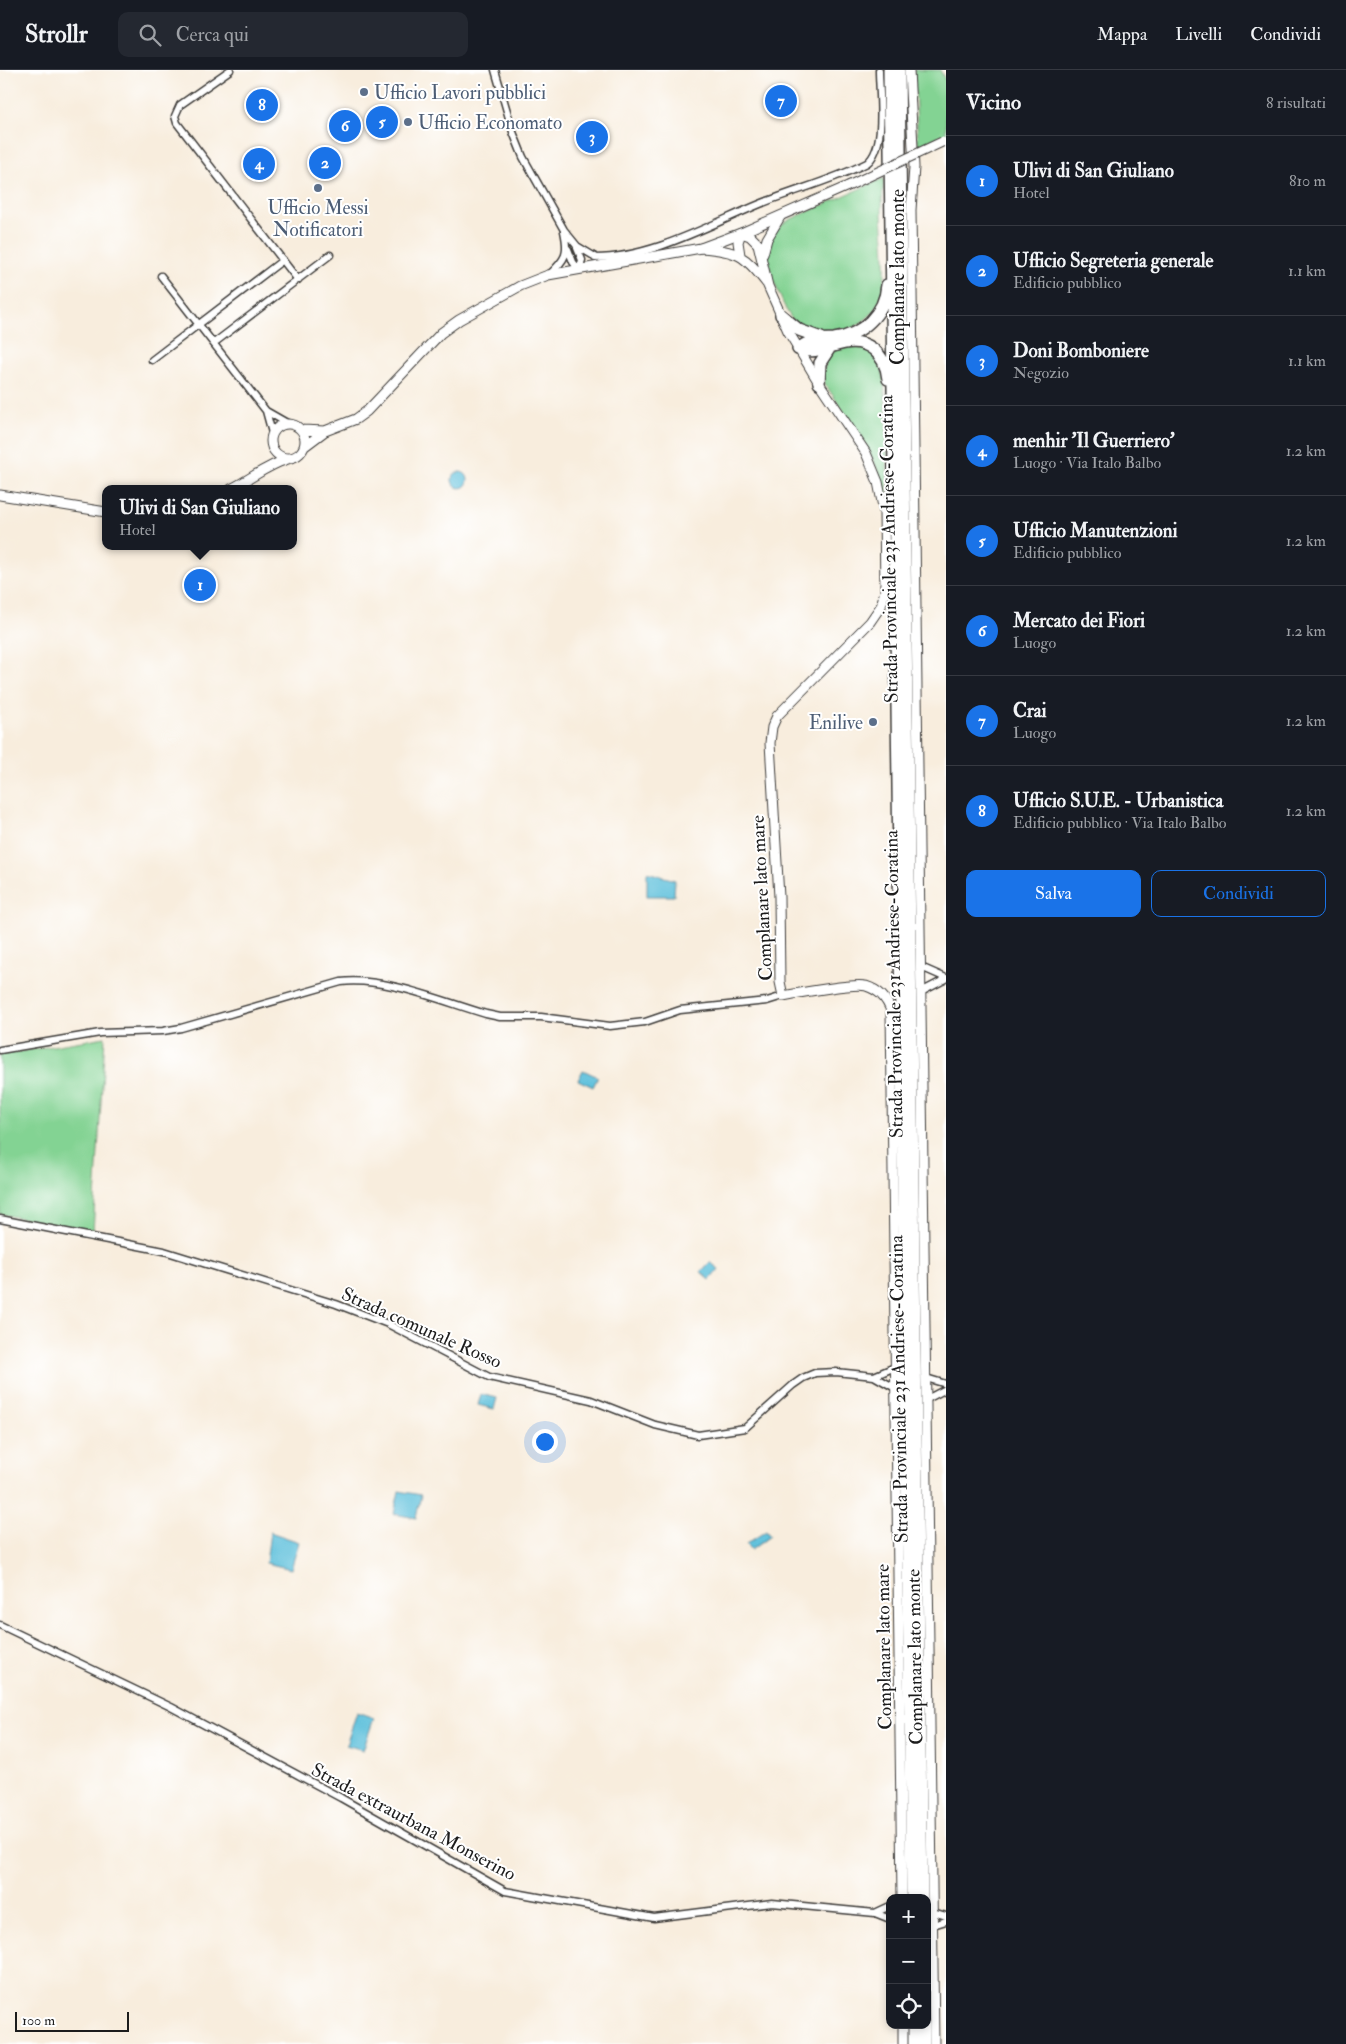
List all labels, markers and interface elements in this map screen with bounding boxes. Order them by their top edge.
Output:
search box [118,12,468,57]
text: Strollr [25,19,88,50]
icon: search [136,21,164,49]
text: Cerca qui [176,23,249,47]
text: Mappa [1097,23,1147,46]
text: Livelli [1175,23,1222,46]
text: Condividi [1250,23,1321,46]
place label: Ufficio Lavori pubblici [374,81,546,106]
pin: 7 [765,82,797,120]
pin: 8 [246,86,278,124]
marker: Ufficio Lavori pubblici [358,86,370,98]
text: Vicino [966,89,1021,116]
text: 8 risultati [1266,93,1326,113]
pin: 5 [366,103,398,141]
pin: 6 [329,107,361,145]
place label: Ufficio Economato [418,111,562,135]
marker: Ufficio Economato [402,116,414,128]
pin: 3 [576,118,608,156]
pin: 2 [309,144,341,182]
pin: 4 [243,145,275,183]
text: Ulivi di San Giuliano [1013,159,1174,183]
text: 1 [979,171,985,191]
text: 810 m [1289,171,1326,191]
marker: Ufficio Messi Notificatori [312,182,324,194]
text: Hotel [1013,183,1050,203]
street label: Complanare lato monte [886,189,911,365]
place label: Ufficio Messi Notificatori [267,196,369,242]
text: Ufficio Segreteria generale [1013,249,1214,273]
text: 2 [978,261,986,281]
text: 1.1 km [1288,261,1326,281]
text: Edificio pubblico [1013,273,1121,293]
text: Doni Bomboniere [1013,339,1149,363]
text: 3 [979,351,985,371]
text: 1.1 km [1288,351,1326,371]
text: Negozio [1013,363,1069,383]
street label: Strada Provinciale 231 Andriese-Coratina [874,395,904,703]
text: menhir 'Il Guerriero' [1013,429,1175,453]
text: 4 [978,441,986,461]
text: 1.2 km [1286,441,1326,461]
text: Luogo · Via Italo Balbo [1013,453,1161,473]
popup [102,485,297,550]
text: Ulivi di San Giuliano [119,496,280,520]
text: Ufficio Manutenzioni [1013,519,1178,543]
text: Hotel [119,520,156,540]
text: 5 [978,531,986,551]
text: 1.2 km [1286,531,1326,551]
text: Edificio pubblico [1013,543,1121,563]
pin: 1 [184,566,216,604]
text: Mercato dei Fiori [1013,609,1145,633]
text: 6 [978,621,986,641]
text: 1.2 km [1286,621,1326,641]
text: Luogo [1013,633,1056,653]
text: Crai [1013,699,1047,723]
place label: Enilive [809,711,863,735]
text: 7 [978,711,986,731]
text: 1.2 km [1286,711,1326,731]
marker: Enilive [867,716,879,728]
text: Luogo [1013,723,1056,743]
text: Ufficio S.U.E. - Urbanistica [1013,789,1223,813]
text: 8 [978,801,986,821]
text: 1.2 km [1286,801,1326,821]
text: Edificio pubblico · Via Italo Balbo [1013,813,1227,833]
street label: Complanare lato mare [746,814,779,981]
street label: Strada Provinciale 231 Andriese-Coratina [879,830,909,1138]
button: Salva [966,870,1141,917]
button: Condividi [1151,870,1326,917]
street label: Strada Provinciale 231 Andriese-Coratina [884,1235,914,1543]
street label: Strada comunale Rosso [338,1282,506,1374]
your location [532,1429,558,1455]
street label: Complanare lato mare [871,1564,898,1730]
street label: Complanare lato monte [901,1569,930,1745]
street label: Strada extraurbana Monserino [307,1758,520,1886]
map controls [886,1894,931,2029]
button: + [886,1894,931,1939]
button: − [886,1939,931,1984]
button: locate [886,1984,931,2029]
scale bar [15,2009,129,2032]
text: 100 m [22,2012,55,2029]

